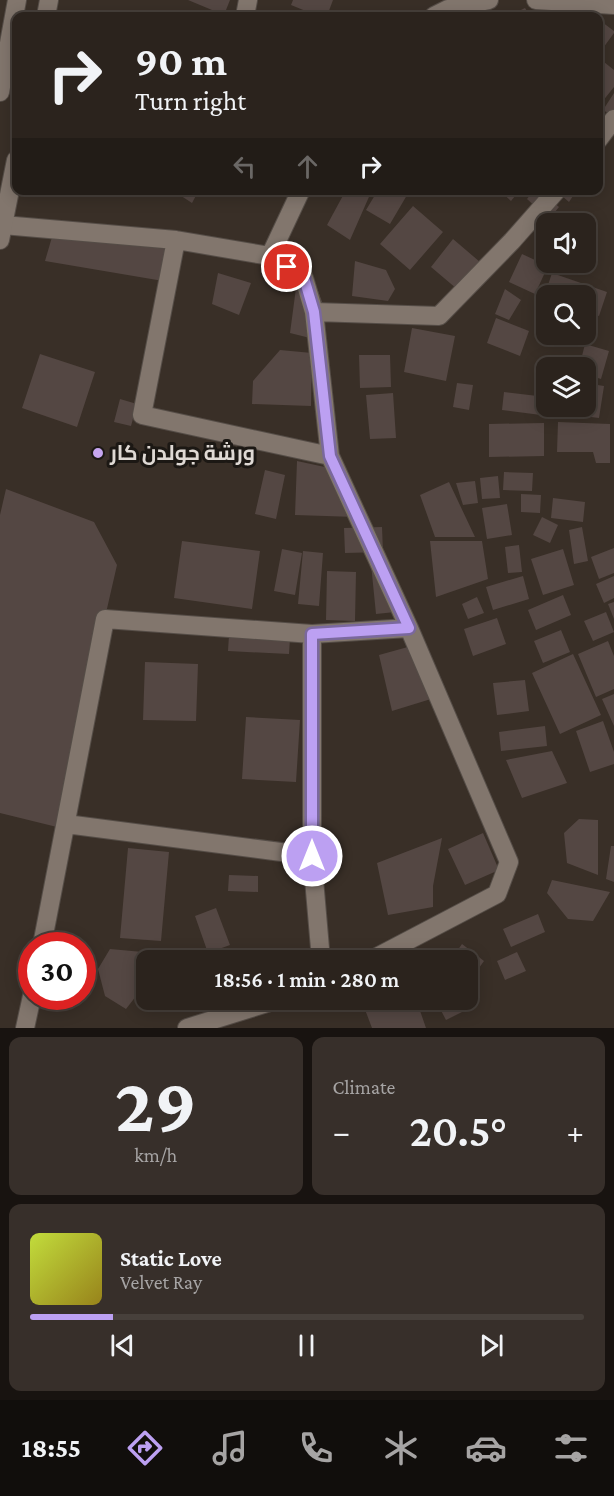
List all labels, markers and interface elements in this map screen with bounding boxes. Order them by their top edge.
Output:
icon: right [36,36,114,114]
text: 90 m [135,37,227,84]
text: Turn right [135,86,246,116]
icon: left [228,150,261,183]
icon: ahead [291,150,324,183]
icon: right [354,150,387,183]
map controls [536,213,596,417]
button: sound [536,213,596,273]
pin [261,241,312,292]
icon: arrive [270,250,303,283]
button: search [536,285,596,345]
button: layers [536,357,596,417]
place label: ورشة جولدن كار [109,441,255,466]
marker: ورشة جولدن كار [91,446,105,460]
position arrow [280,824,344,888]
speed limit sign: 30 [18,932,96,1010]
text: 18:56 · 1 min · 280 m [215,967,399,992]
text: 29 [115,1061,197,1148]
text: Climate [333,1076,395,1098]
text: 20.5° [410,1106,507,1156]
text: − [333,1113,350,1150]
text: + [567,1113,584,1150]
text: km/h [134,1144,177,1166]
text: Static Love [120,1246,222,1271]
text: Velvet Ray [120,1271,202,1293]
icon: previous [106,1329,139,1362]
icon: pause [290,1329,323,1362]
icon: next [475,1329,508,1362]
icon: directions [124,1427,166,1469]
icon: music [209,1427,251,1469]
icon: phone [295,1427,337,1469]
icon: climate [380,1427,422,1469]
icon: car [465,1427,507,1469]
icon: filters [550,1427,592,1469]
text: 18:55 [22,1433,81,1463]

